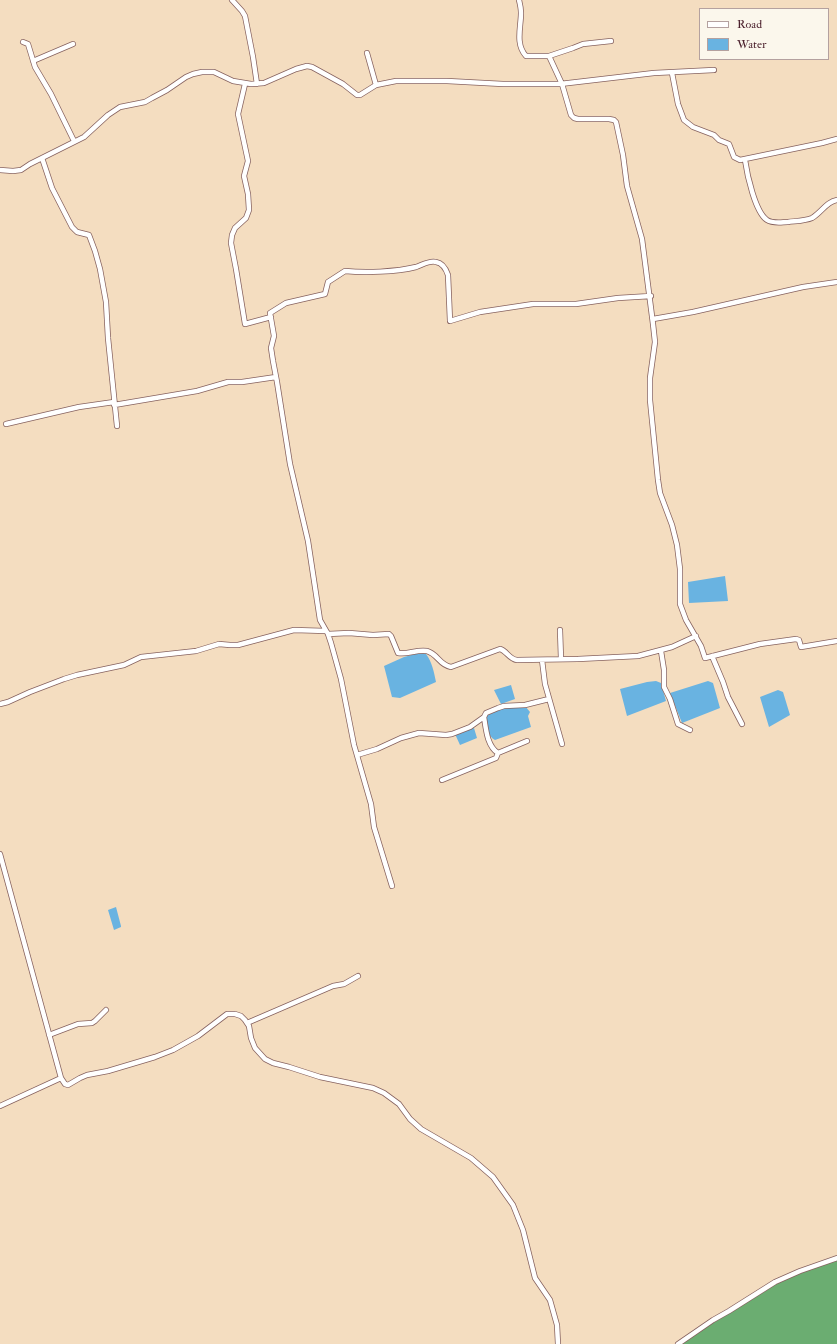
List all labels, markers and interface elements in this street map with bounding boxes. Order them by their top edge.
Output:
legend [699,8,829,60]
text: Road [737,17,762,32]
text: Water [737,37,766,52]

